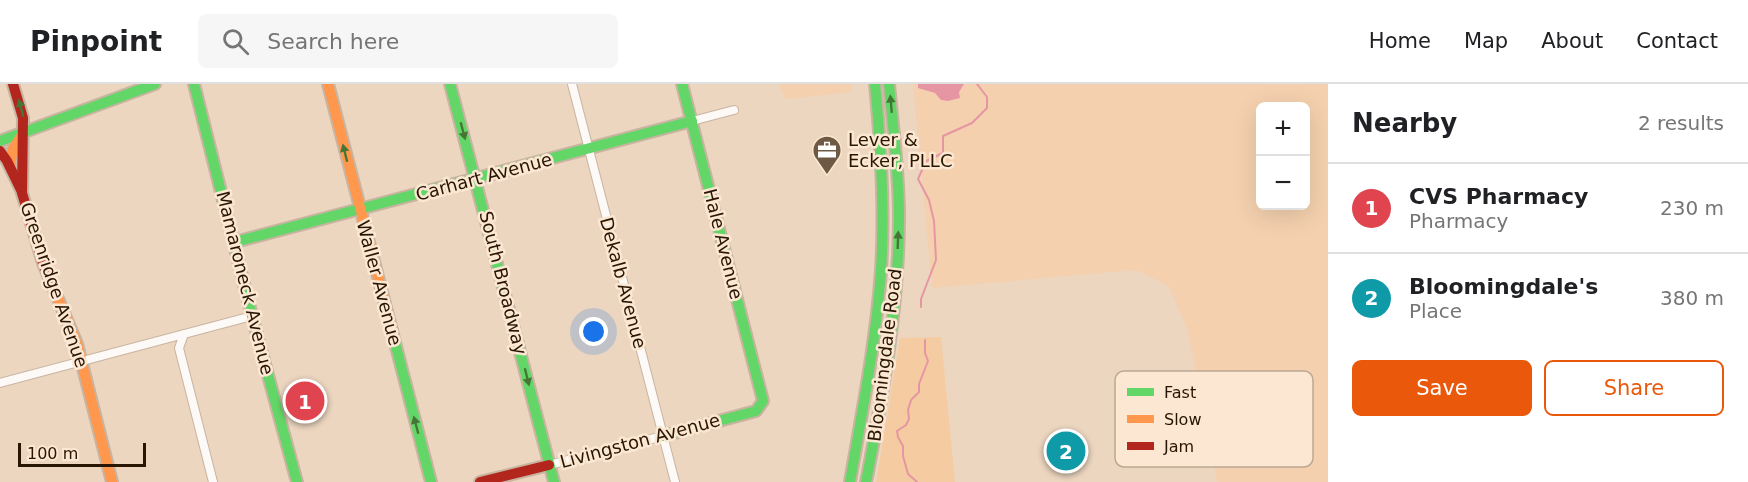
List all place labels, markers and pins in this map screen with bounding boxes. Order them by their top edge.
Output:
place label: Lever & Ecker, PLLC [848,129,952,171]
office icon: Lever & Ecker, PLLC [811,134,843,176]
pin: 1 [286,378,324,424]
pin: 2 [1046,428,1086,473]

